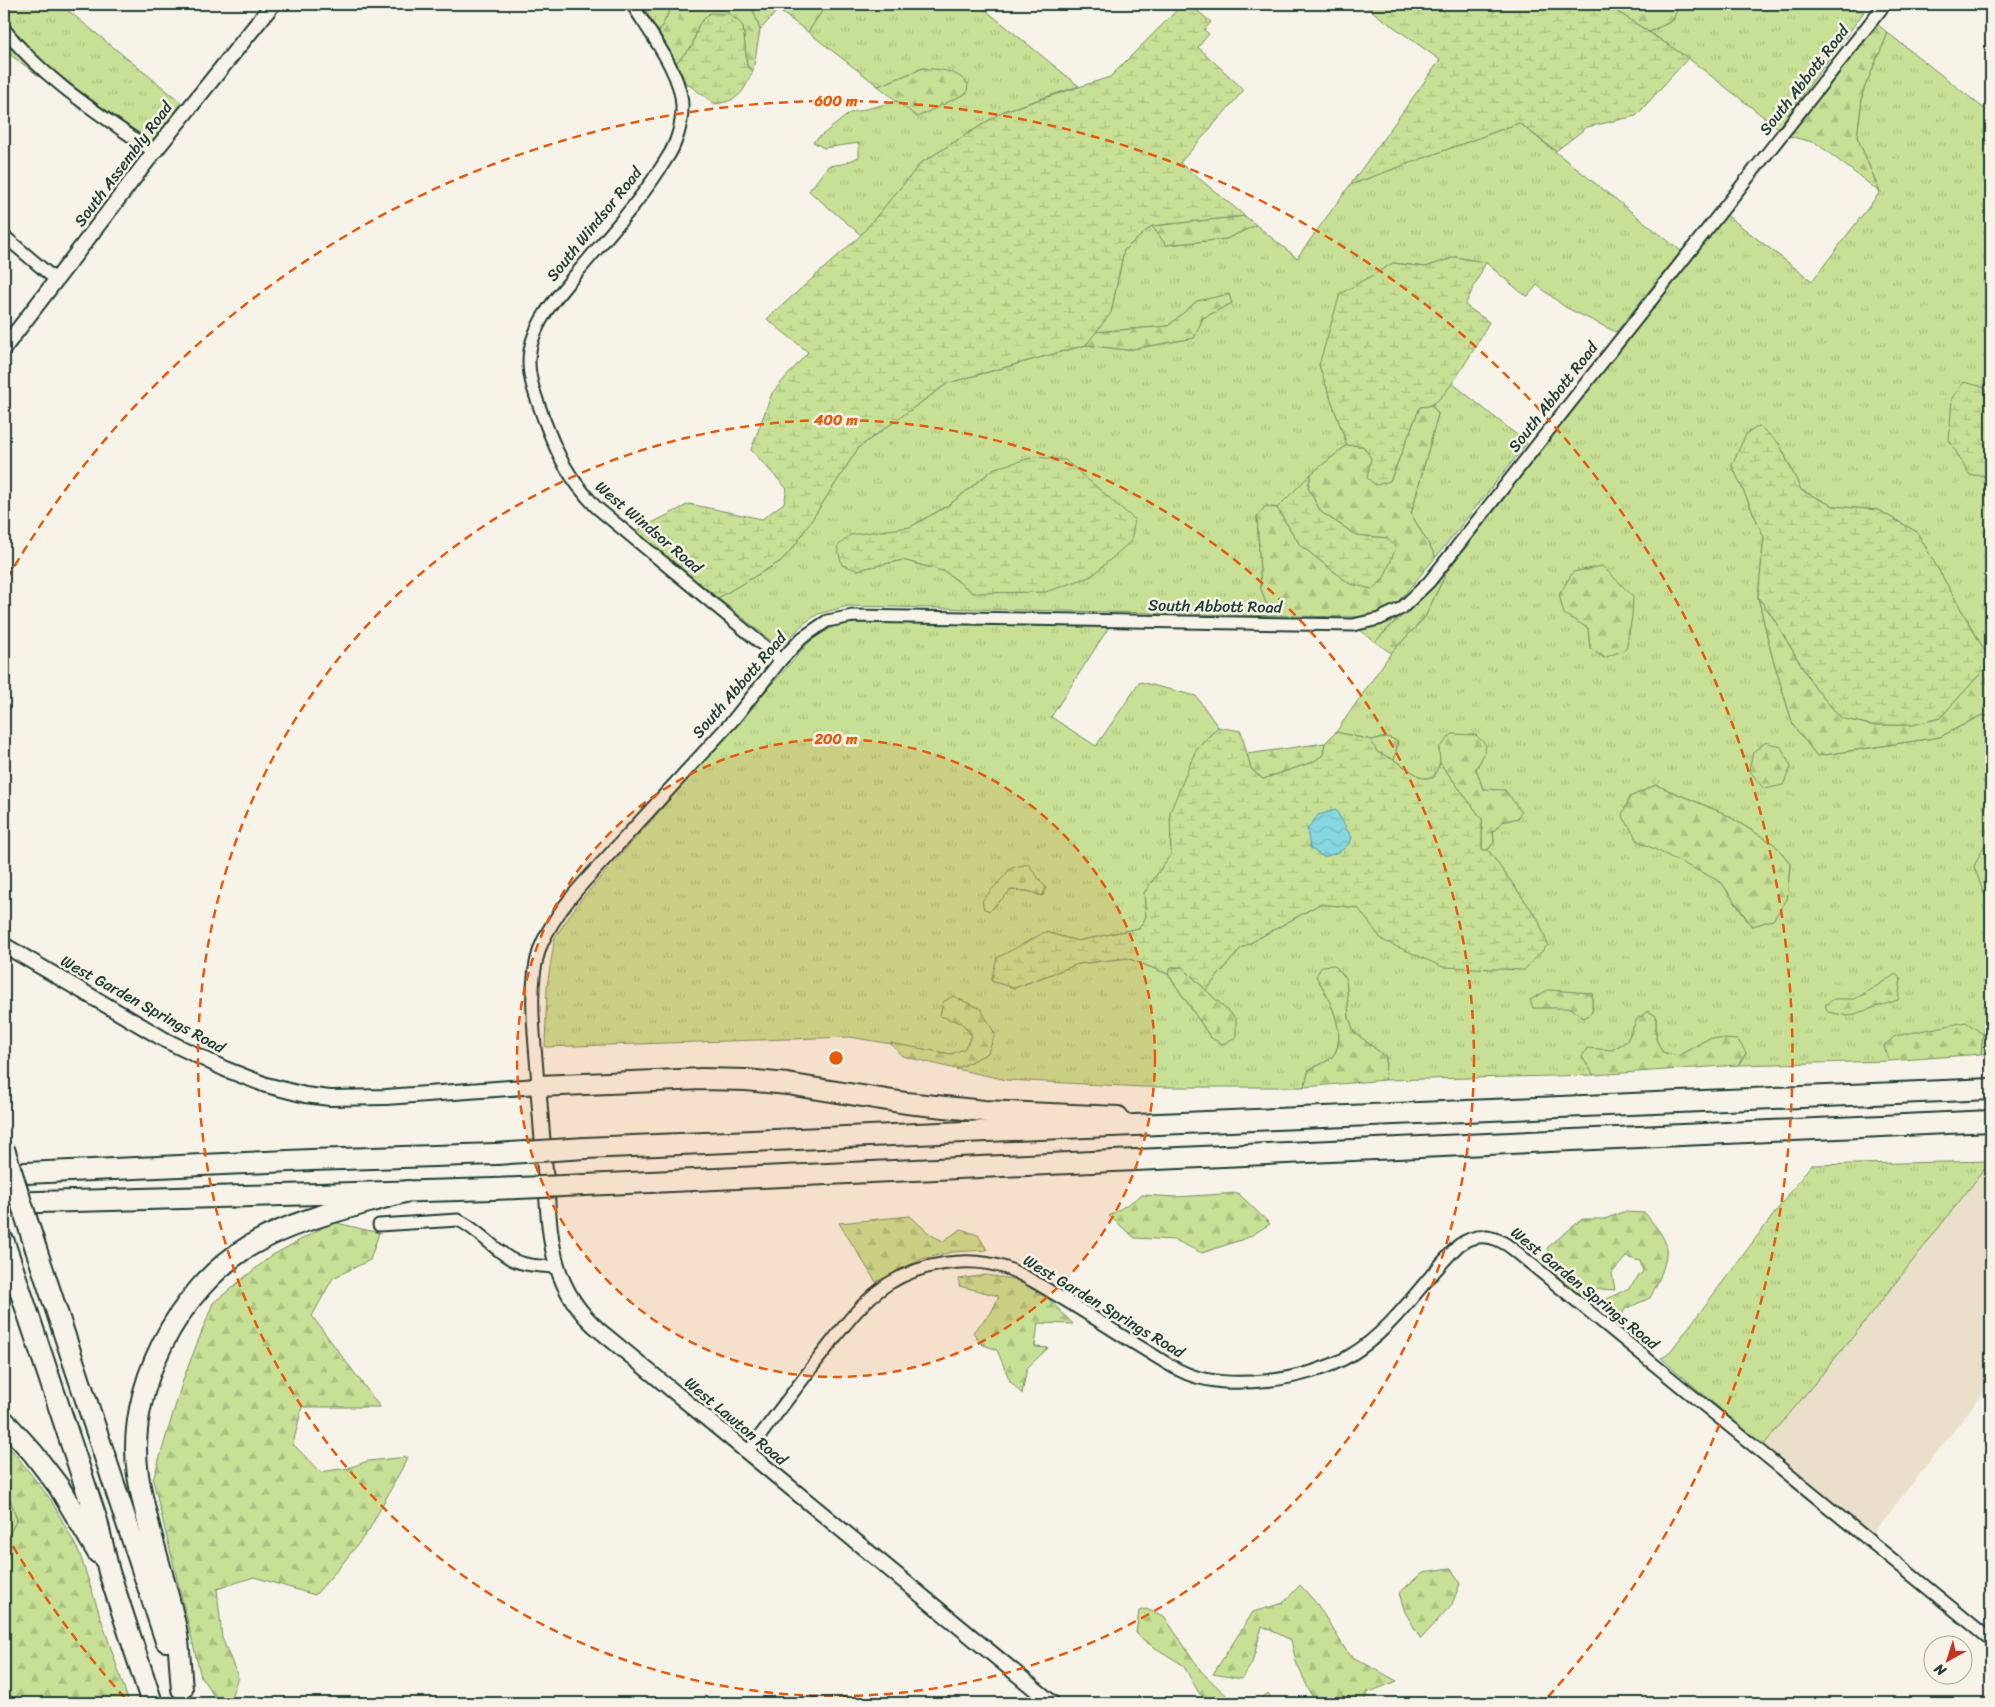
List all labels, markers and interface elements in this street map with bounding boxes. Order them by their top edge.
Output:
street label: South Abbott Road [1751,17,1858,142]
text: 600 m [814,88,858,114]
street label: South Assembly Road [66,94,181,233]
street label: South Windsor Road [538,159,651,288]
street label: South Abbott Road [1500,334,1607,459]
text: 400 m [813,407,858,433]
street label: West Windsor Road [589,473,711,582]
street label: South Abbott Road [1148,590,1284,622]
street label: South Abbott Road [684,624,795,745]
text: 200 m [813,726,858,752]
street label: West Garden Springs Road [55,947,232,1062]
centre of rings [827,1049,845,1067]
street label: West Garden Springs Road [1504,1219,1667,1358]
street label: West Garden Springs Road [1017,1246,1192,1367]
street label: West Lawton Road [678,1369,795,1474]
north arrow [1922,1634,1972,1684]
text: N [1928,1657,1953,1683]

